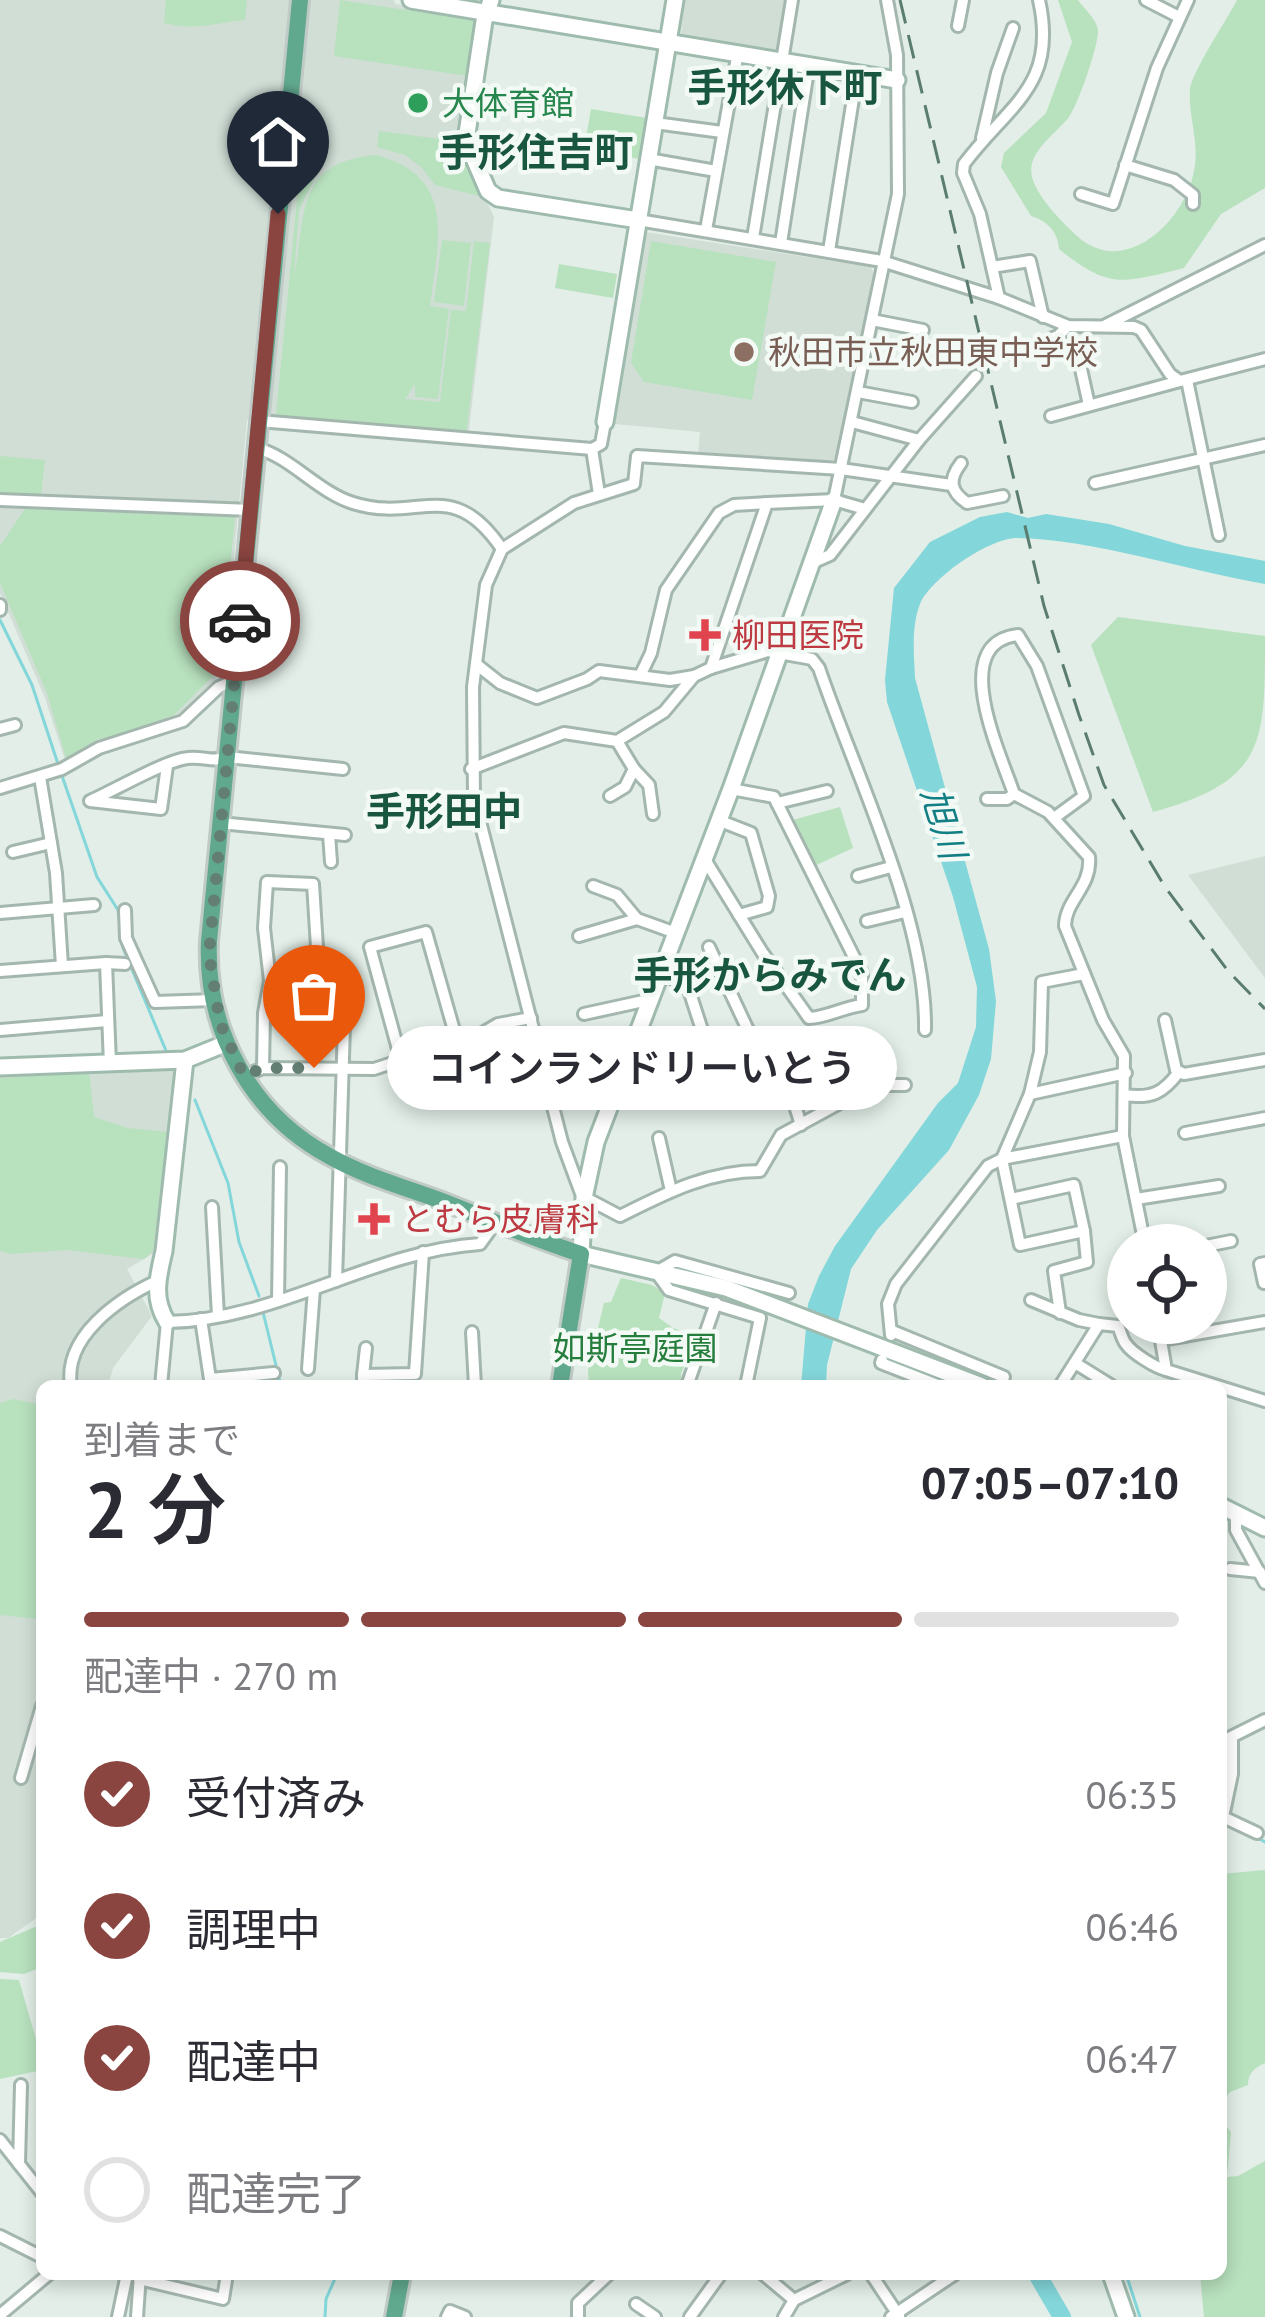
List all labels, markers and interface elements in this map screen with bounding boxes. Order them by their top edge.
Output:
district label: 手形休下町 [687,61,883,112]
place label: 大体育館 [442,81,574,124]
marker: 大体育館 [405,90,431,116]
pin [227,91,329,214]
icon: home [245,109,311,175]
district label: 手形住吉町 [438,126,634,177]
place label: 秋田市立秋田東中学校 [768,330,1098,373]
marker: 秋田市立秋田東中学校 [731,339,757,365]
courier [180,561,300,681]
icon: car [207,588,273,654]
place label: 柳田医院 [732,613,864,656]
marker: 柳田医院 [689,619,721,651]
water label: 旭川 [911,782,979,868]
district label: 手形田中 [366,785,522,836]
pin [263,945,365,1068]
district label: 手形からみでん [633,949,907,1000]
icon: bag [281,963,347,1029]
callout: コインランドリーいとう [386,1026,896,1110]
text: コインランドリーいとう [427,1042,857,1093]
place label: とむら皮膚科 [401,1197,599,1240]
marker: とむら皮膚科 [358,1203,390,1235]
map controls [1107,1224,1227,1344]
button: locate [1107,1224,1227,1344]
park label: 如斯亭庭園 [553,1326,718,1369]
text: 到着まで [84,1414,240,1465]
text: 07:05–07:10 [921,1453,1179,1511]
text: 2 分 [84,1459,226,1560]
text: 配達中 · 270 m [84,1650,338,1701]
icon: check [84,1761,150,1827]
text: 受付済み [186,1768,366,1826]
text: 06:35 [1085,1769,1179,1820]
icon: check [84,1893,150,1959]
text: 調理中 [186,1900,321,1958]
text: 06:46 [1085,1901,1179,1952]
icon: check [84,2025,150,2091]
text: 配達中 [186,2032,321,2090]
text: 06:47 [1085,2033,1179,2084]
text: 配達完了 [186,2164,366,2222]

